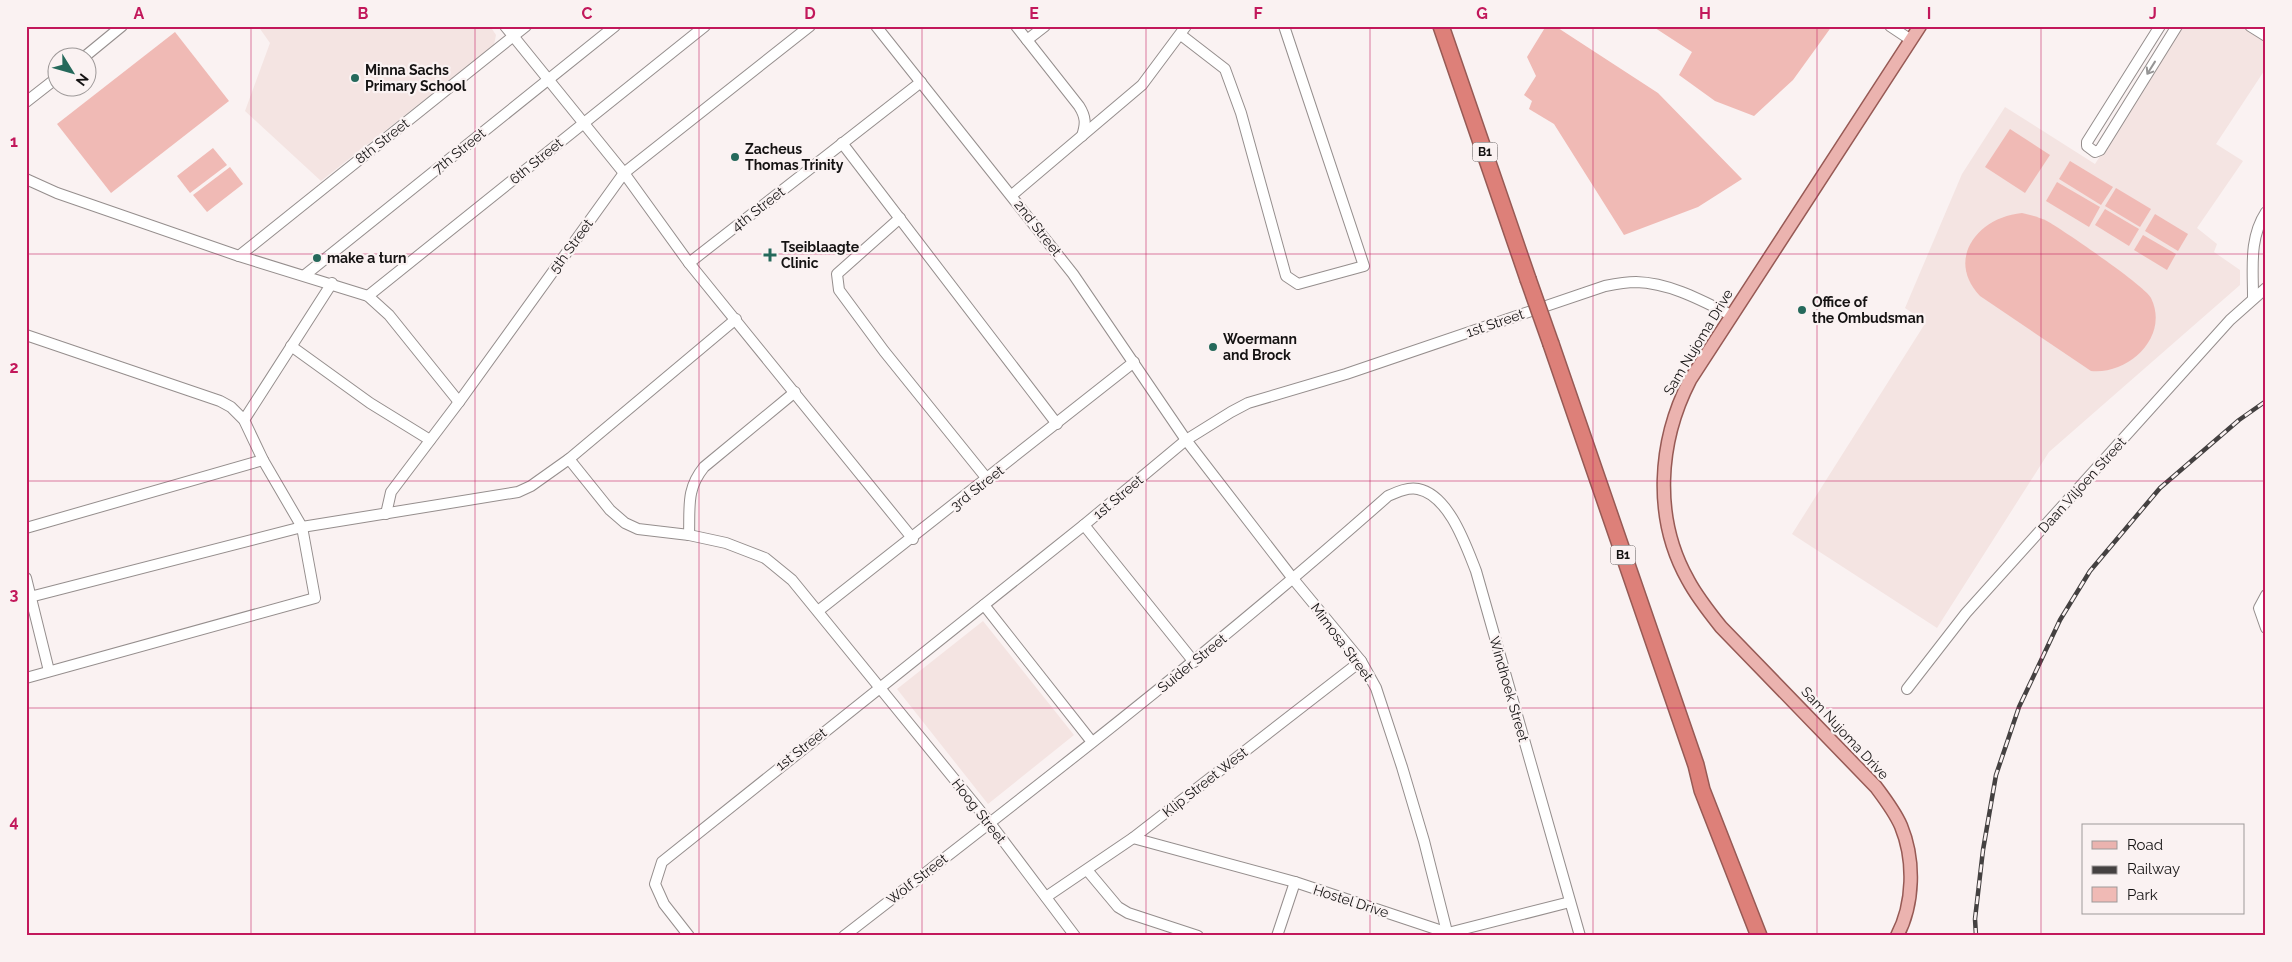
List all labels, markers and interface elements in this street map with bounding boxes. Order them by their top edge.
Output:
text: A [134,4,145,23]
text: B [358,4,369,23]
text: C [582,4,593,23]
text: D [804,4,816,23]
text: E [1029,4,1039,23]
text: F [1253,4,1263,23]
text: G [1476,4,1488,23]
text: H [1699,4,1711,23]
text: I [1927,4,1931,23]
text: J [2149,4,2157,23]
north arrow [48,48,98,98]
one-way arrow [2146,60,2156,74]
place label: Minna Sachs Primary School [365,62,467,94]
text: N [73,71,92,89]
marker: Minna Sachs Primary School [349,72,361,84]
street label: 8th Street [352,115,412,167]
street label: 7th Street [430,125,489,177]
text: 1 [10,132,18,151]
street label: 6th Street [506,135,566,187]
place label: Zacheus Thomas Trinity [745,141,844,173]
road number: B1 [1472,142,1498,162]
marker: Zacheus Thomas Trinity [729,151,741,163]
street label: 4th Street [728,183,788,235]
street label: 2nd Street [1011,197,1065,259]
street label: 5th Street [546,216,596,276]
place label: Tseiblaagte Clinic [781,239,860,271]
marker: Tseiblaagte Clinic [763,248,777,262]
place label: make a turn [327,250,407,266]
marker: make a turn [311,252,323,264]
street label: Sam Nujoma Drive [1660,286,1736,398]
place label: Office of the Ombudsman [1812,294,1924,326]
marker: Office of the Ombudsman [1796,304,1808,316]
street label: 1st Street [1464,306,1526,340]
place label: Woermann and Brock [1223,331,1297,363]
marker: Woermann and Brock [1207,341,1219,353]
text: 2 [9,358,19,377]
street label: Daan Viljoen Street [2035,434,2129,536]
street label: 3rd Street [947,462,1007,514]
street label: 1st Street [1090,471,1146,522]
road number: B1 [1610,546,1636,564]
text: 3 [10,585,19,604]
street label: Mimosa Street [1308,600,1377,684]
street label: Suider Street [1154,630,1230,696]
street label: Windhoek Street [1486,634,1532,744]
street label: Sam Nujoma Drive [1798,683,1892,783]
street label: 1st Street [773,724,830,774]
street label: Klip Street West [1159,744,1251,820]
street label: Hoog Street [949,775,1009,847]
text: 4 [9,812,19,831]
legend [2082,824,2244,914]
text: Road [2127,836,2163,854]
street label: Wolf Street [883,850,951,908]
text: Railway [2127,860,2180,878]
street label: Hostel Drive [1311,881,1391,921]
text: Park [2127,886,2158,904]

